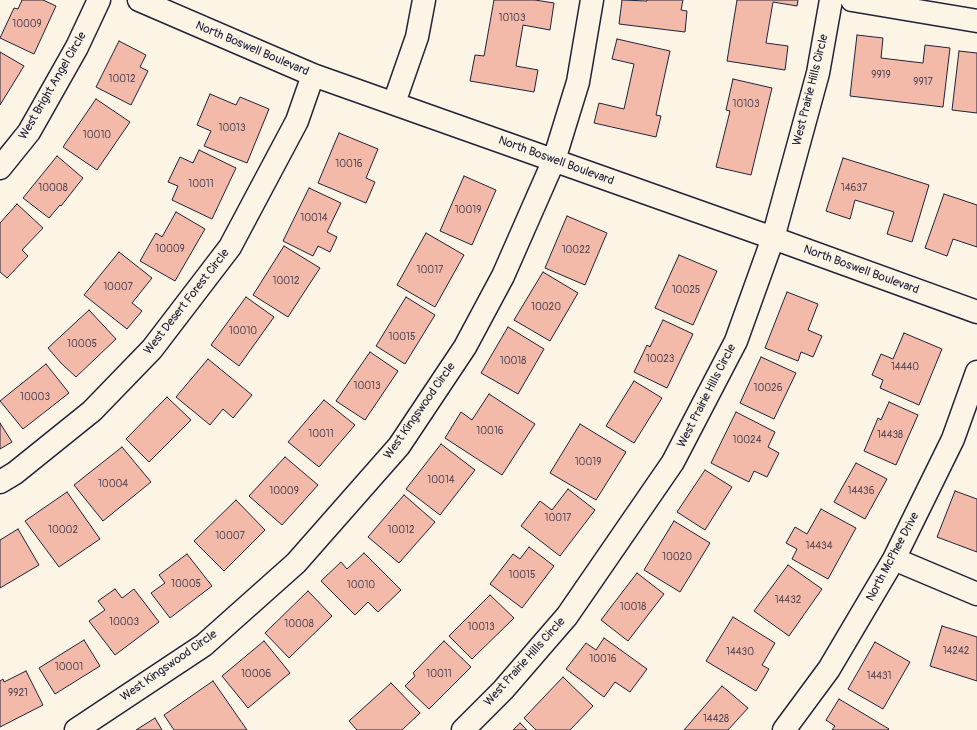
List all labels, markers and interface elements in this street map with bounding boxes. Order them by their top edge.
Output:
house number: 10103 [498,12,526,24]
house number: 10009 [12,18,42,30]
street label: North Boswell Boulevard [193,19,311,79]
street label: West Bright Angel Circle [16,30,90,142]
street label: West Prairie Hills Circle [790,33,832,147]
house number: 9919 [871,69,891,81]
house number: 10012 [108,73,136,85]
house number: 9917 [913,76,933,88]
house number: 10103 [732,98,760,110]
house number: 10013 [218,122,246,134]
house number: 10010 [83,129,111,141]
street label: North Boswell Boulevard [496,133,616,189]
house number: 10016 [335,158,363,170]
house number: 10011 [188,178,214,190]
house number: 10008 [38,182,68,194]
house number: 14637 [841,182,867,194]
house number: 10019 [455,204,481,216]
house number: 10014 [300,212,328,224]
street label: North Boswell Boulevard [801,242,921,298]
house number: 10009 [155,243,185,255]
house number: 10022 [562,244,590,256]
street label: West Desert Forest Circle [141,246,233,358]
house number: 10017 [417,264,443,276]
house number: 10012 [272,275,300,287]
house number: 10007 [103,281,133,293]
house number: 10025 [672,284,700,296]
house number: 10020 [531,301,561,313]
house number: 10010 [229,325,257,337]
house number: 10015 [389,331,415,343]
house number: 10005 [67,338,97,350]
street label: West Prairie Hills Circle [675,342,739,450]
house number: 10023 [646,353,674,365]
house number: 10018 [500,355,526,367]
street label: West Kingswood Circle [381,360,459,462]
house number: 14440 [891,361,919,373]
house number: 10013 [353,380,381,392]
house number: 10026 [754,382,782,394]
house number: 10003 [20,391,50,403]
house number: 10016 [476,425,504,437]
house number: 10011 [308,428,334,440]
house number: 14438 [877,429,903,441]
house number: 10024 [733,434,761,446]
house number: 10019 [575,456,601,468]
house number: 10014 [427,474,455,486]
house number: 10004 [98,478,128,490]
house number: 10009 [269,485,299,497]
house number: 14436 [848,485,874,497]
street label: North McPhee Drive [863,510,923,604]
house number: 10017 [545,512,571,524]
house number: 10002 [48,524,78,536]
house number: 10012 [387,524,415,536]
house number: 10007 [215,530,245,542]
house number: 14434 [806,540,832,552]
house number: 10020 [662,551,692,563]
house number: 10015 [509,569,535,581]
house number: 10005 [171,578,201,590]
house number: 10010 [347,579,375,591]
house number: 14432 [775,594,801,606]
house number: 10018 [620,601,646,613]
street label: West Prairie Hills Circle [481,615,569,709]
house number: 10003 [109,616,139,628]
house number: 10008 [284,618,314,630]
house number: 10013 [467,621,495,633]
street label: West Kingswood Circle [118,627,220,705]
house number: 14242 [943,645,969,657]
house number: 14430 [726,646,754,658]
house number: 10016 [589,653,617,665]
house number: 10001 [55,661,83,673]
house number: 10006 [241,668,271,680]
house number: 10011 [426,668,452,680]
house number: 14431 [867,670,891,682]
house number: 9921 [8,687,28,699]
house number: 14428 [703,713,729,725]

